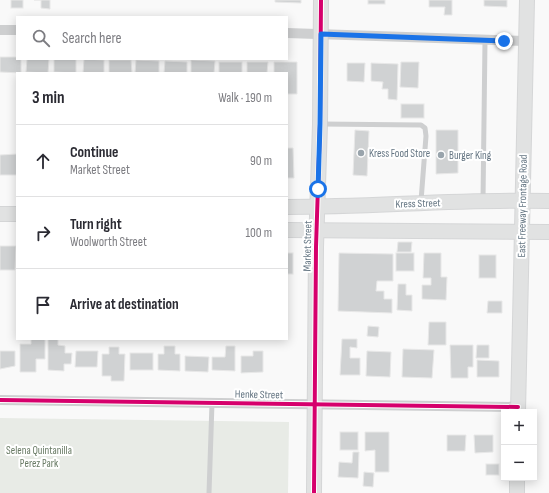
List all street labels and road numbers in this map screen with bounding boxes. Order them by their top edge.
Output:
street label: East Freeway Frontage Road [515,154,530,257]
street label: Kress Street [395,196,441,211]
street label: Market Street [301,220,314,271]
street label: Henke Street [235,388,284,401]

